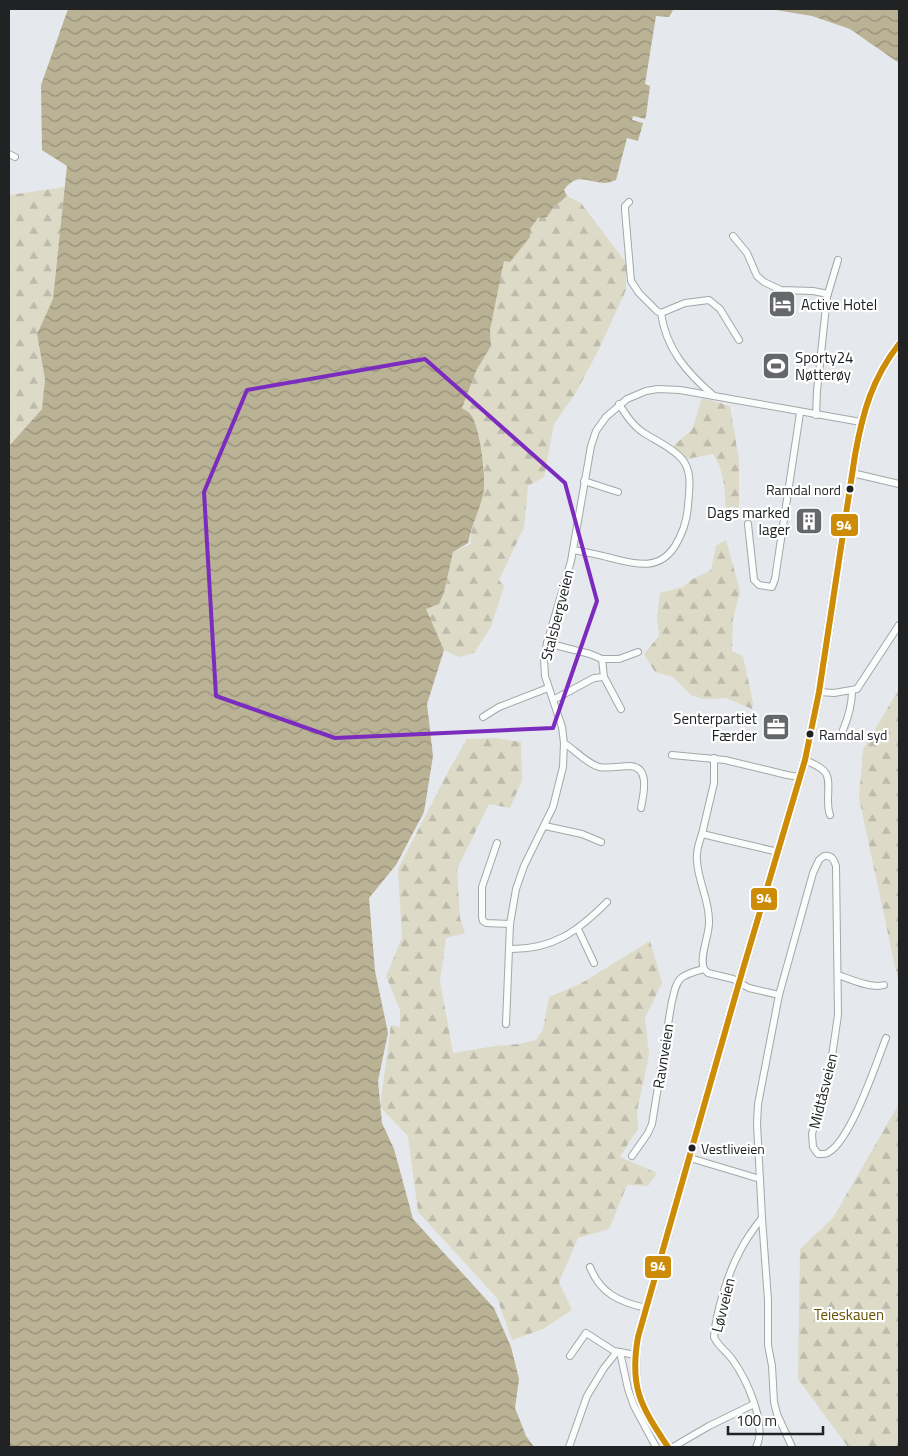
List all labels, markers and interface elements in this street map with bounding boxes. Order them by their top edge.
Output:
hotel icon: Active Hotel [767,289,797,319]
place label: Active Hotel [801,293,877,316]
place label: Sporty24 Nøtterøy [795,346,853,386]
sports icon: Sporty24 Nøtterøy [761,351,791,381]
place label: Ramdal nord [766,479,841,500]
marker: Ramdal nord [845,484,855,494]
place label: Dags marked lager [707,501,790,541]
building icon: Dags marked lager [794,506,824,536]
line badge: 94 [830,513,859,537]
text: 94 [836,514,852,535]
street label: Stalsbergveien [535,567,579,663]
place label: Senterpartiet Færder [673,707,758,747]
office icon: Senterpartiet Færder [761,712,791,742]
place label: Ramdal syd [819,724,888,745]
marker: Ramdal syd [805,729,815,739]
line badge: 94 [750,887,778,911]
text: 94 [756,887,772,908]
street label: Ravnveien [647,1022,679,1090]
street label: Midtåsveien [803,1051,843,1131]
place label: Vestliveien [701,1138,765,1159]
marker: Vestliveien [687,1143,697,1153]
line badge: 94 [644,1255,672,1279]
text: 94 [650,1255,666,1276]
street label: Løvveien [705,1275,741,1335]
park label: Teieskauen [814,1303,884,1326]
scale bar [728,1404,823,1436]
text: 100 m [736,1409,777,1432]

